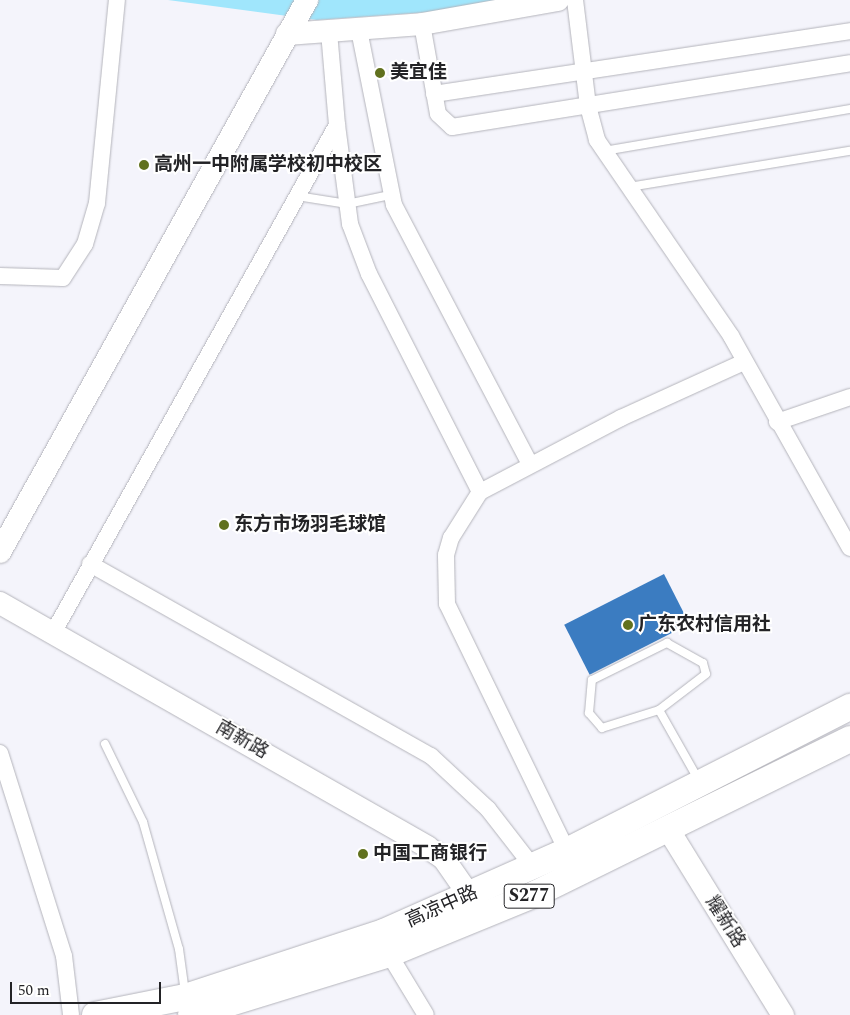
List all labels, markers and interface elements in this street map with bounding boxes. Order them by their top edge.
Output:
place label: 美宜佳 [390,62,447,84]
marker: 美宜佳 [374,67,386,79]
place label: 高州一中附属学校初中校区 [154,154,382,176]
marker: 高州一中附属学校初中校区 [138,159,150,171]
place label: 东方市场羽毛球馆 [234,514,386,536]
marker: 东方市场羽毛球馆 [218,519,230,531]
place label: 广东农村信用社 [638,614,771,636]
marker: 广东农村信用社 [622,619,634,631]
street label: 南新路 [212,716,272,764]
place label: 中国工商银行 [373,843,487,865]
marker: 中国工商银行 [357,848,369,860]
road number: S277 [503,880,555,911]
street label: 高凉中路 [403,881,481,933]
street label: 耀新路 [700,892,750,952]
scale bar [12,972,164,1004]
text: 50 m [18,979,50,1002]

